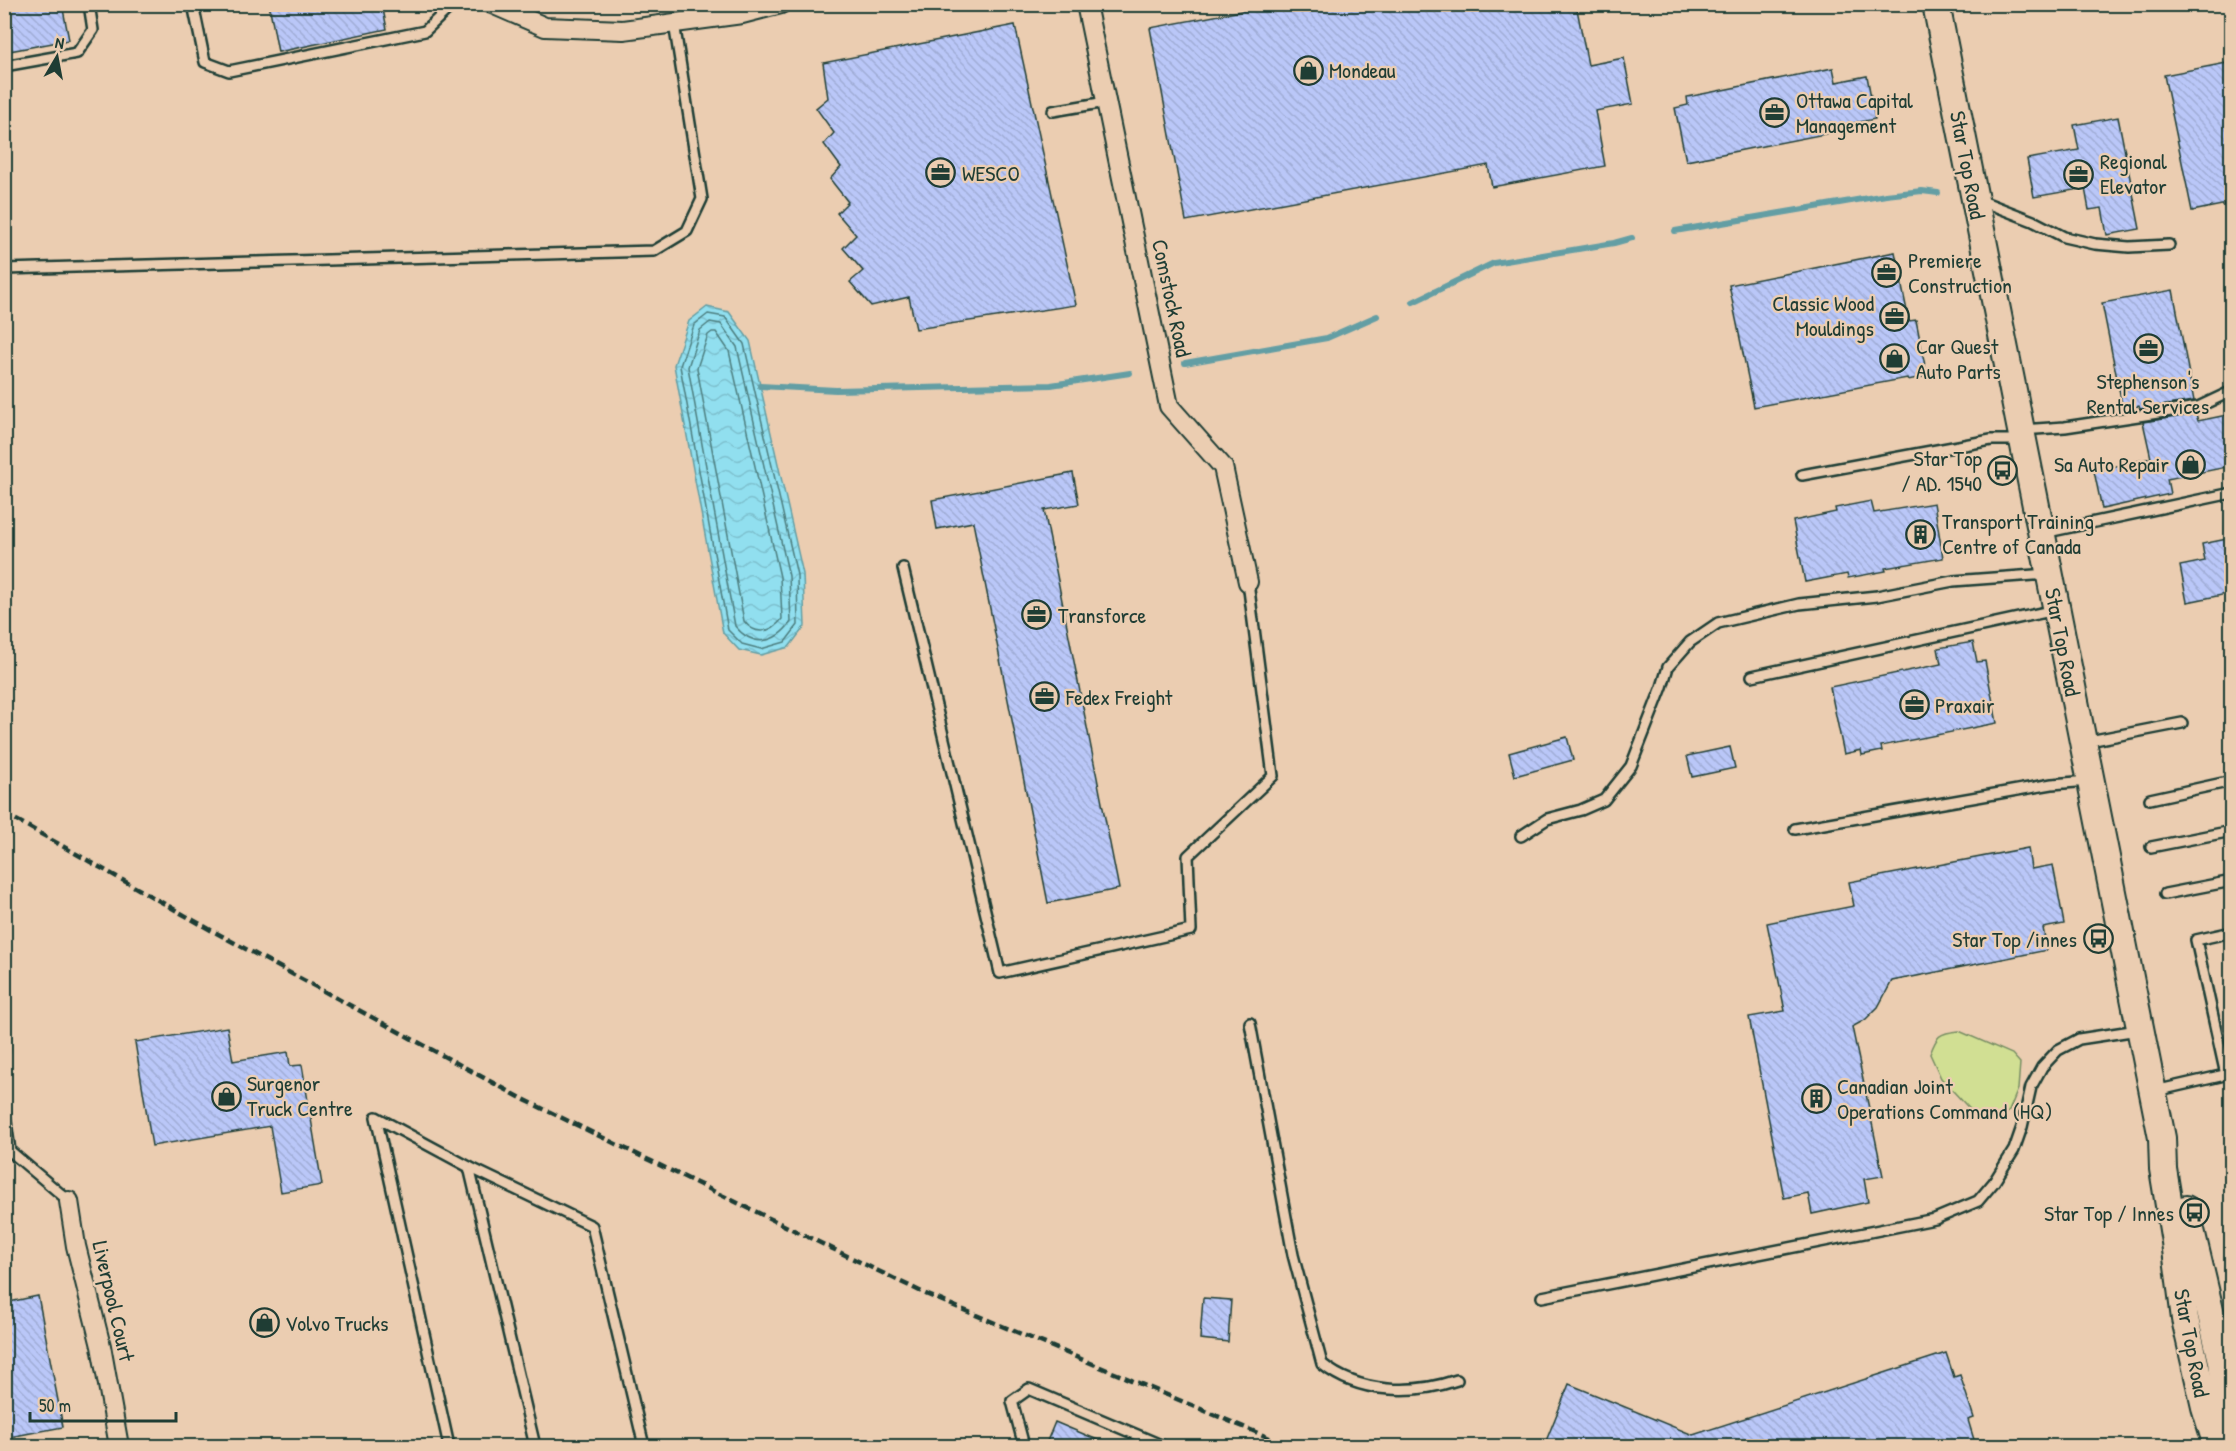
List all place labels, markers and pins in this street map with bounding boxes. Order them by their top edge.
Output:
shop icon: Mondeau [1292,54,1324,86]
place label: Mondeau [1329,55,1396,85]
place label: Ottawa Capital Management [1796,85,1913,140]
office icon: Ottawa Capital Management [1759,97,1791,129]
place label: Regional Elevator [2100,146,2167,201]
office icon: WESCO [925,157,957,189]
place label: WESCO [962,158,1020,188]
office icon: Regional Elevator [2063,158,2095,190]
place label: Premiere Construction [1908,245,2012,300]
office icon: Premiere Construction [1871,257,1903,289]
place label: Classic Wood Mouldings [1772,288,1874,343]
office icon: Classic Wood Mouldings [1879,300,1911,332]
place label: Car Quest Auto Parts [1916,331,2001,386]
office icon: Stephenson's Rental Services [2132,333,2164,365]
shop icon: Car Quest Auto Parts [1879,343,1911,375]
place label: Stephenson's Rental Services [2087,366,2209,421]
place label: Star Top / AD. 1540 [1901,443,1983,498]
shop icon: Sa Auto Repair [2174,448,2206,480]
place label: Sa Auto Repair [2054,449,2170,479]
bus stop icon: Star Top / AD. 1540 [1987,455,2019,487]
place label: Transport Training Centre of Canada [1942,506,2094,561]
building icon: Transport Training Centre of Canada [1905,518,1937,550]
office icon: Transforce [1021,599,1053,631]
place label: Transforce [1058,600,1147,630]
office icon: Fedex Freight [1029,681,1061,713]
place label: Fedex Freight [1065,682,1173,712]
office icon: Praxair [1898,689,1930,721]
place label: Praxair [1935,690,1995,720]
bus stop icon: Star Top /innes [2082,923,2114,955]
place label: Star Top /innes [1952,924,2077,954]
place label: Surgenor Truck Centre [247,1068,353,1123]
place label: Canadian Joint Operations Command (HQ) [1837,1071,2052,1126]
shop icon: Surgenor Truck Centre [210,1080,242,1112]
building icon: Canadian Joint Operations Command (HQ) [1800,1083,1832,1115]
bus stop icon: Star Top / Innes [2179,1197,2211,1229]
place label: Star Top / Innes [2044,1198,2174,1228]
shop icon: Volvo Trucks [248,1307,280,1339]
place label: Volvo Trucks [285,1308,389,1338]

